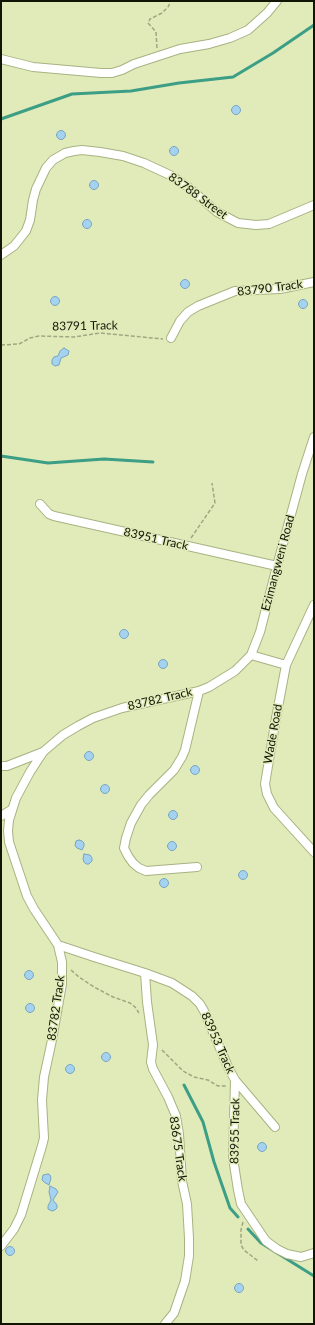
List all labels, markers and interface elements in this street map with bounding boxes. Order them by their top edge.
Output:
street label: 83788 Street [166,170,230,222]
street label: 83790 Track [237,277,303,299]
street label: 83791 Track [52,318,118,334]
street label: Ezimangweni Road [258,513,298,613]
street label: 83951 Track [122,525,190,553]
street label: 83782 Track [126,685,194,713]
street label: Wade Road [261,703,285,765]
street label: 83782 Track [44,974,68,1042]
street label: 83953 Track [198,1010,238,1076]
street label: 83955 Track [227,1098,243,1164]
street label: 83675 Track [166,1115,190,1183]

